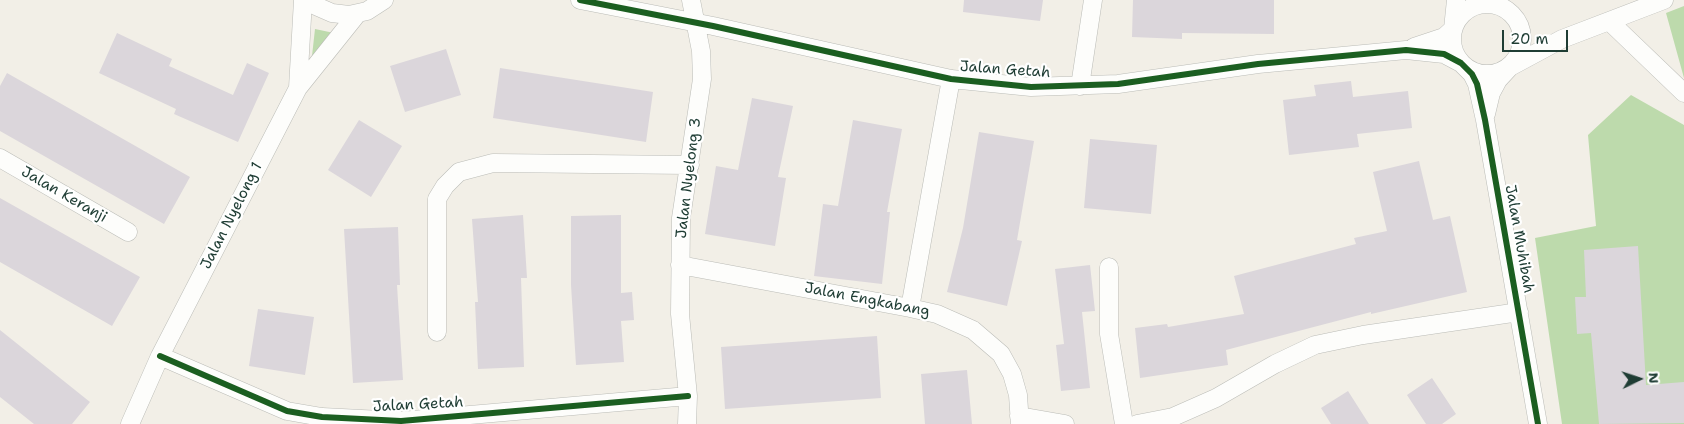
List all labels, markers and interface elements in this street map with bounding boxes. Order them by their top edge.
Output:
scale bar [1504,20,1570,52]
text: 20 m [1510,29,1549,49]
street label: Jalan Getah [959,58,1051,82]
street label: Jalan Nyelong 3 [673,116,705,240]
street label: Jalan Nyelong 1 [197,160,267,272]
street label: Jalan Keranji [18,163,110,227]
street label: Jalan Muhibah [1501,183,1537,295]
street label: Jalan Engkabang [803,279,931,321]
north arrow [1614,354,1664,404]
text: N [1645,372,1663,384]
street label: Jalan Getah [372,394,464,416]

